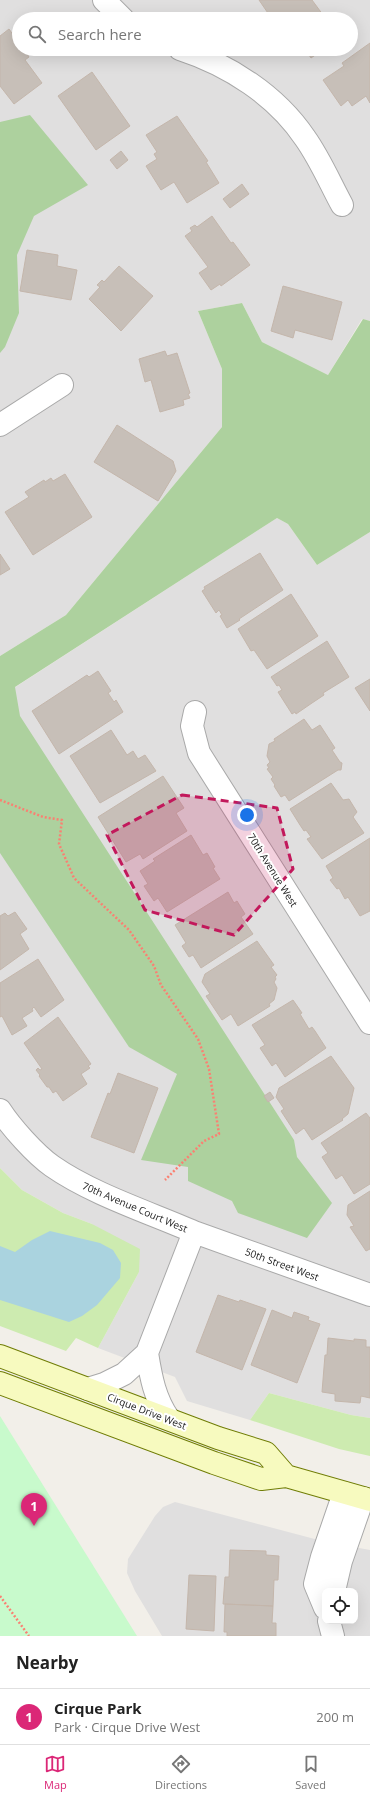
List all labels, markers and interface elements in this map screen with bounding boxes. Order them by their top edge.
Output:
search box [12,12,358,56]
icon: search [26,23,48,45]
text: Search here [58,24,142,44]
your location [237,805,257,825]
street label: 70th Avenue West [245,831,302,910]
street label: 70th Avenue Court West [80,1178,190,1236]
street label: 50th Street West [243,1244,321,1284]
street label: Cirque Drive West [105,1389,189,1433]
pin: 1 [21,1493,47,1526]
map controls [322,1588,358,1624]
button: locate [322,1588,358,1624]
text: Nearby [16,1651,78,1674]
text: Cirque Park [54,1698,142,1718]
text: 1 [25,1708,33,1726]
text: 200 m [316,1708,354,1726]
text: Park · Cirque Drive West [54,1718,200,1736]
tab: Map [44,1753,67,1792]
tab: Directions [155,1753,207,1792]
tab: Saved [295,1753,326,1792]

